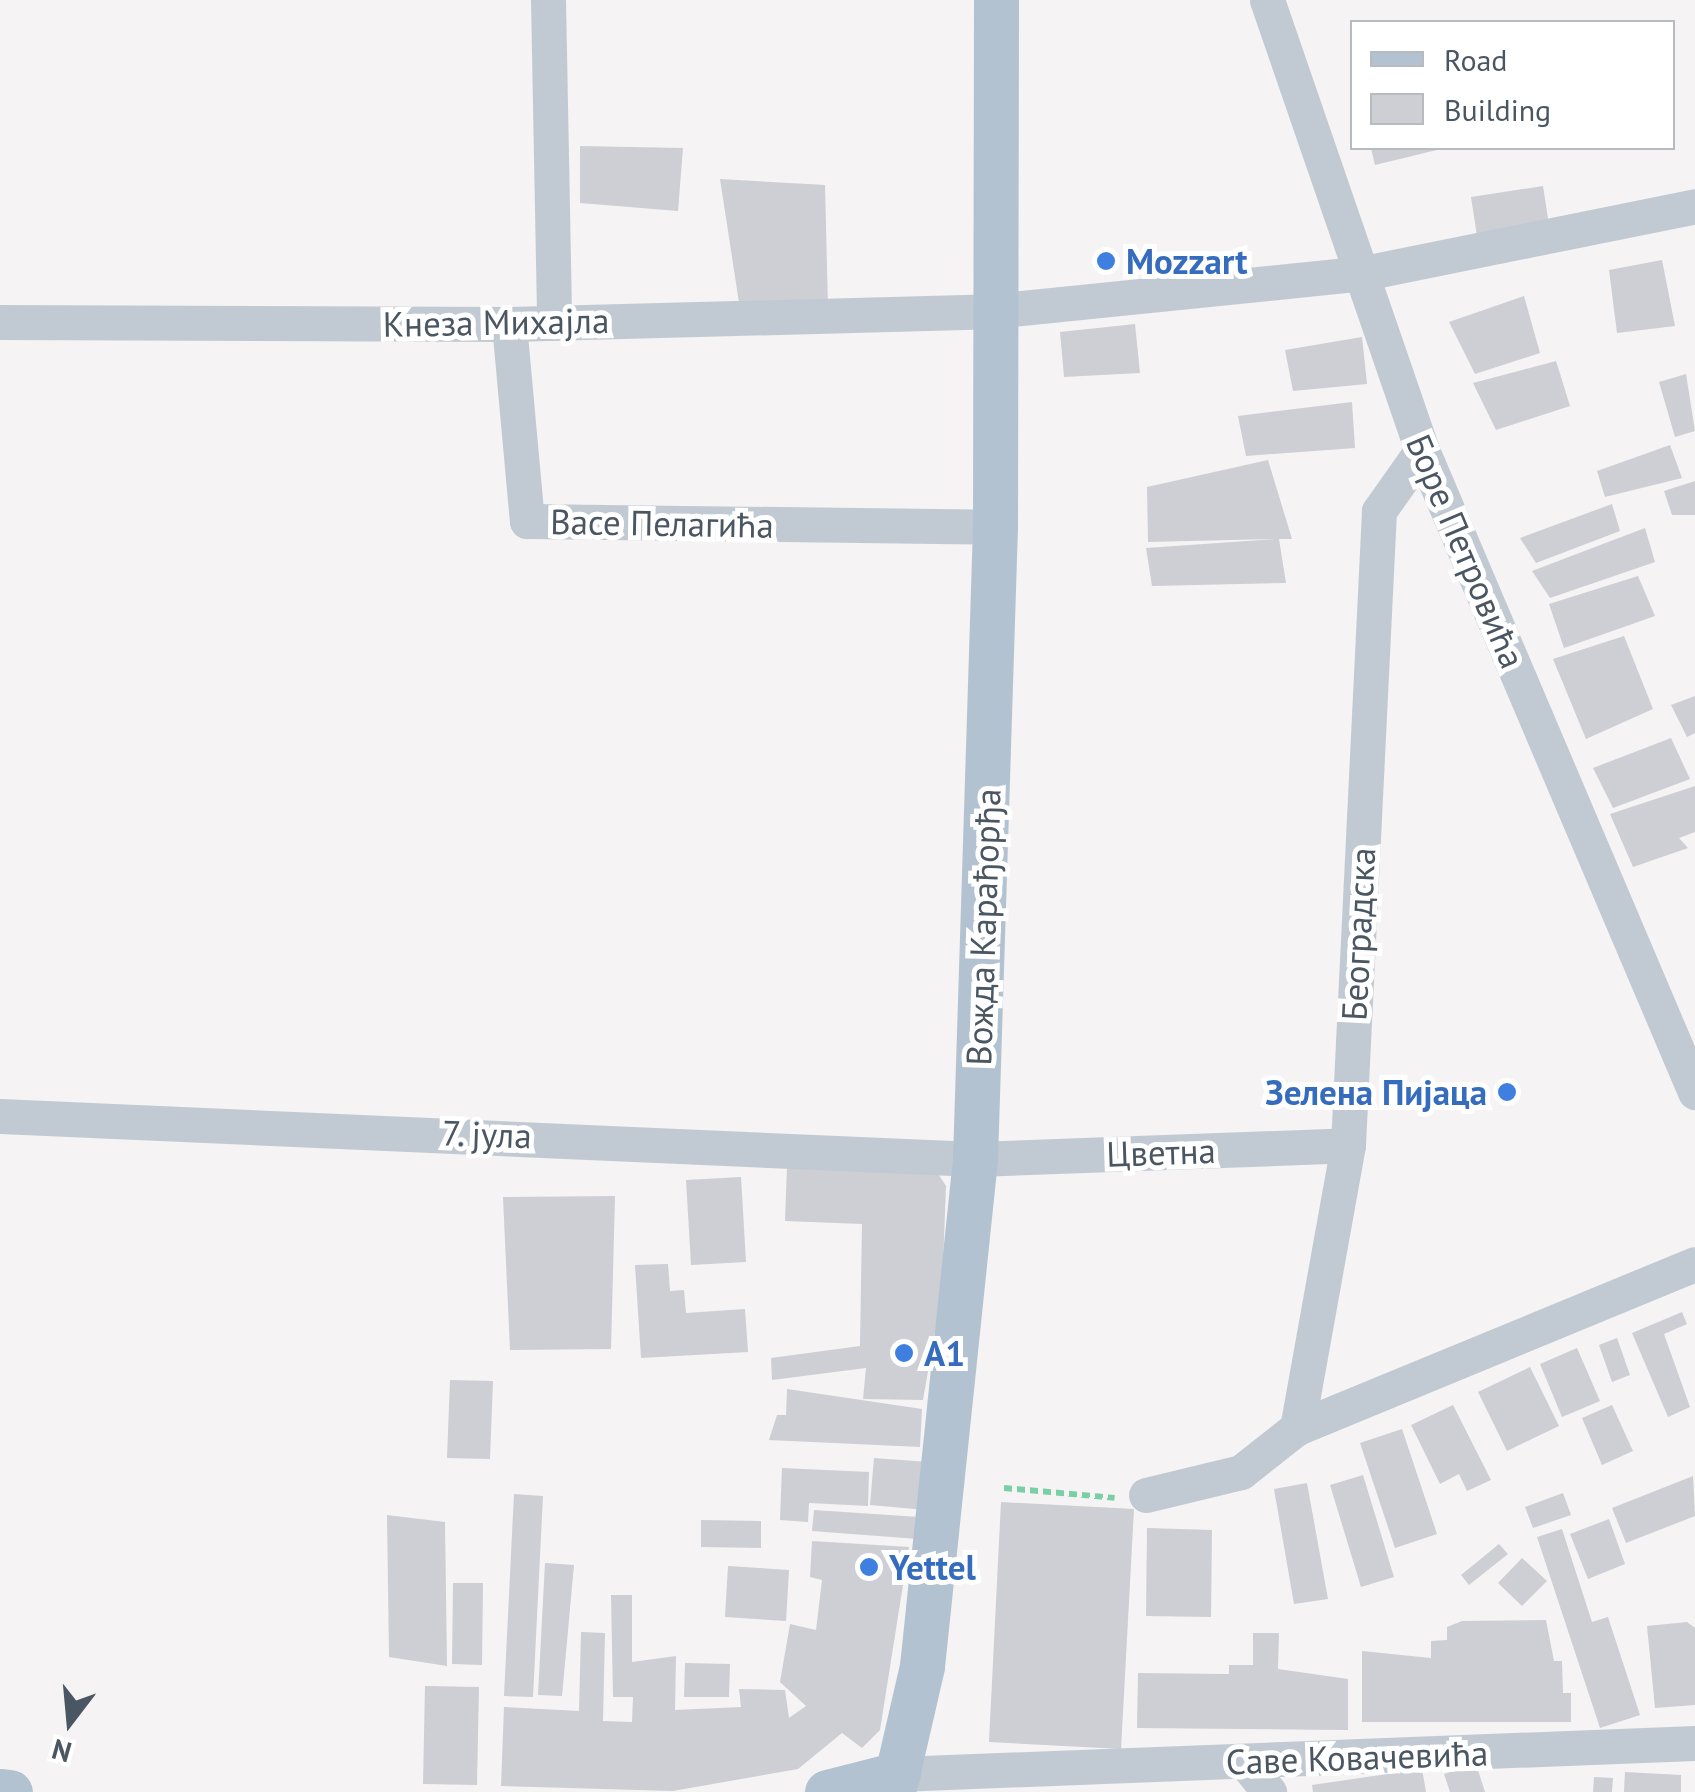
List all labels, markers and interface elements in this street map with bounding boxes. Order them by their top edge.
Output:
legend [1350,20,1675,150]
text: Road [1444,40,1508,79]
text: Building [1444,90,1551,129]
place label: Mozzart [1126,240,1247,282]
marker: Mozzart [1095,250,1117,272]
street label: Кнеза Михајла [382,299,610,345]
street label: Боре Петровића [1398,428,1534,674]
street label: Васе Пелагића [550,500,774,546]
street label: Вожда Карађорђа [957,788,1009,1066]
street label: Београдска [1332,846,1384,1022]
place label: Зелена Пијаца [1265,1071,1487,1113]
marker: Зелена Пијаца [1496,1081,1518,1103]
street label: 7. јула [440,1111,534,1157]
street label: Цветна [1106,1129,1216,1175]
place label: A1 [924,1332,965,1374]
marker: A1 [893,1342,915,1364]
place label: Yettel [889,1546,976,1588]
marker: Yettel [858,1556,880,1578]
north arrow [20,1672,120,1772]
text: N [48,1731,76,1772]
street label: Саве Ковачевића [1225,1731,1489,1783]

